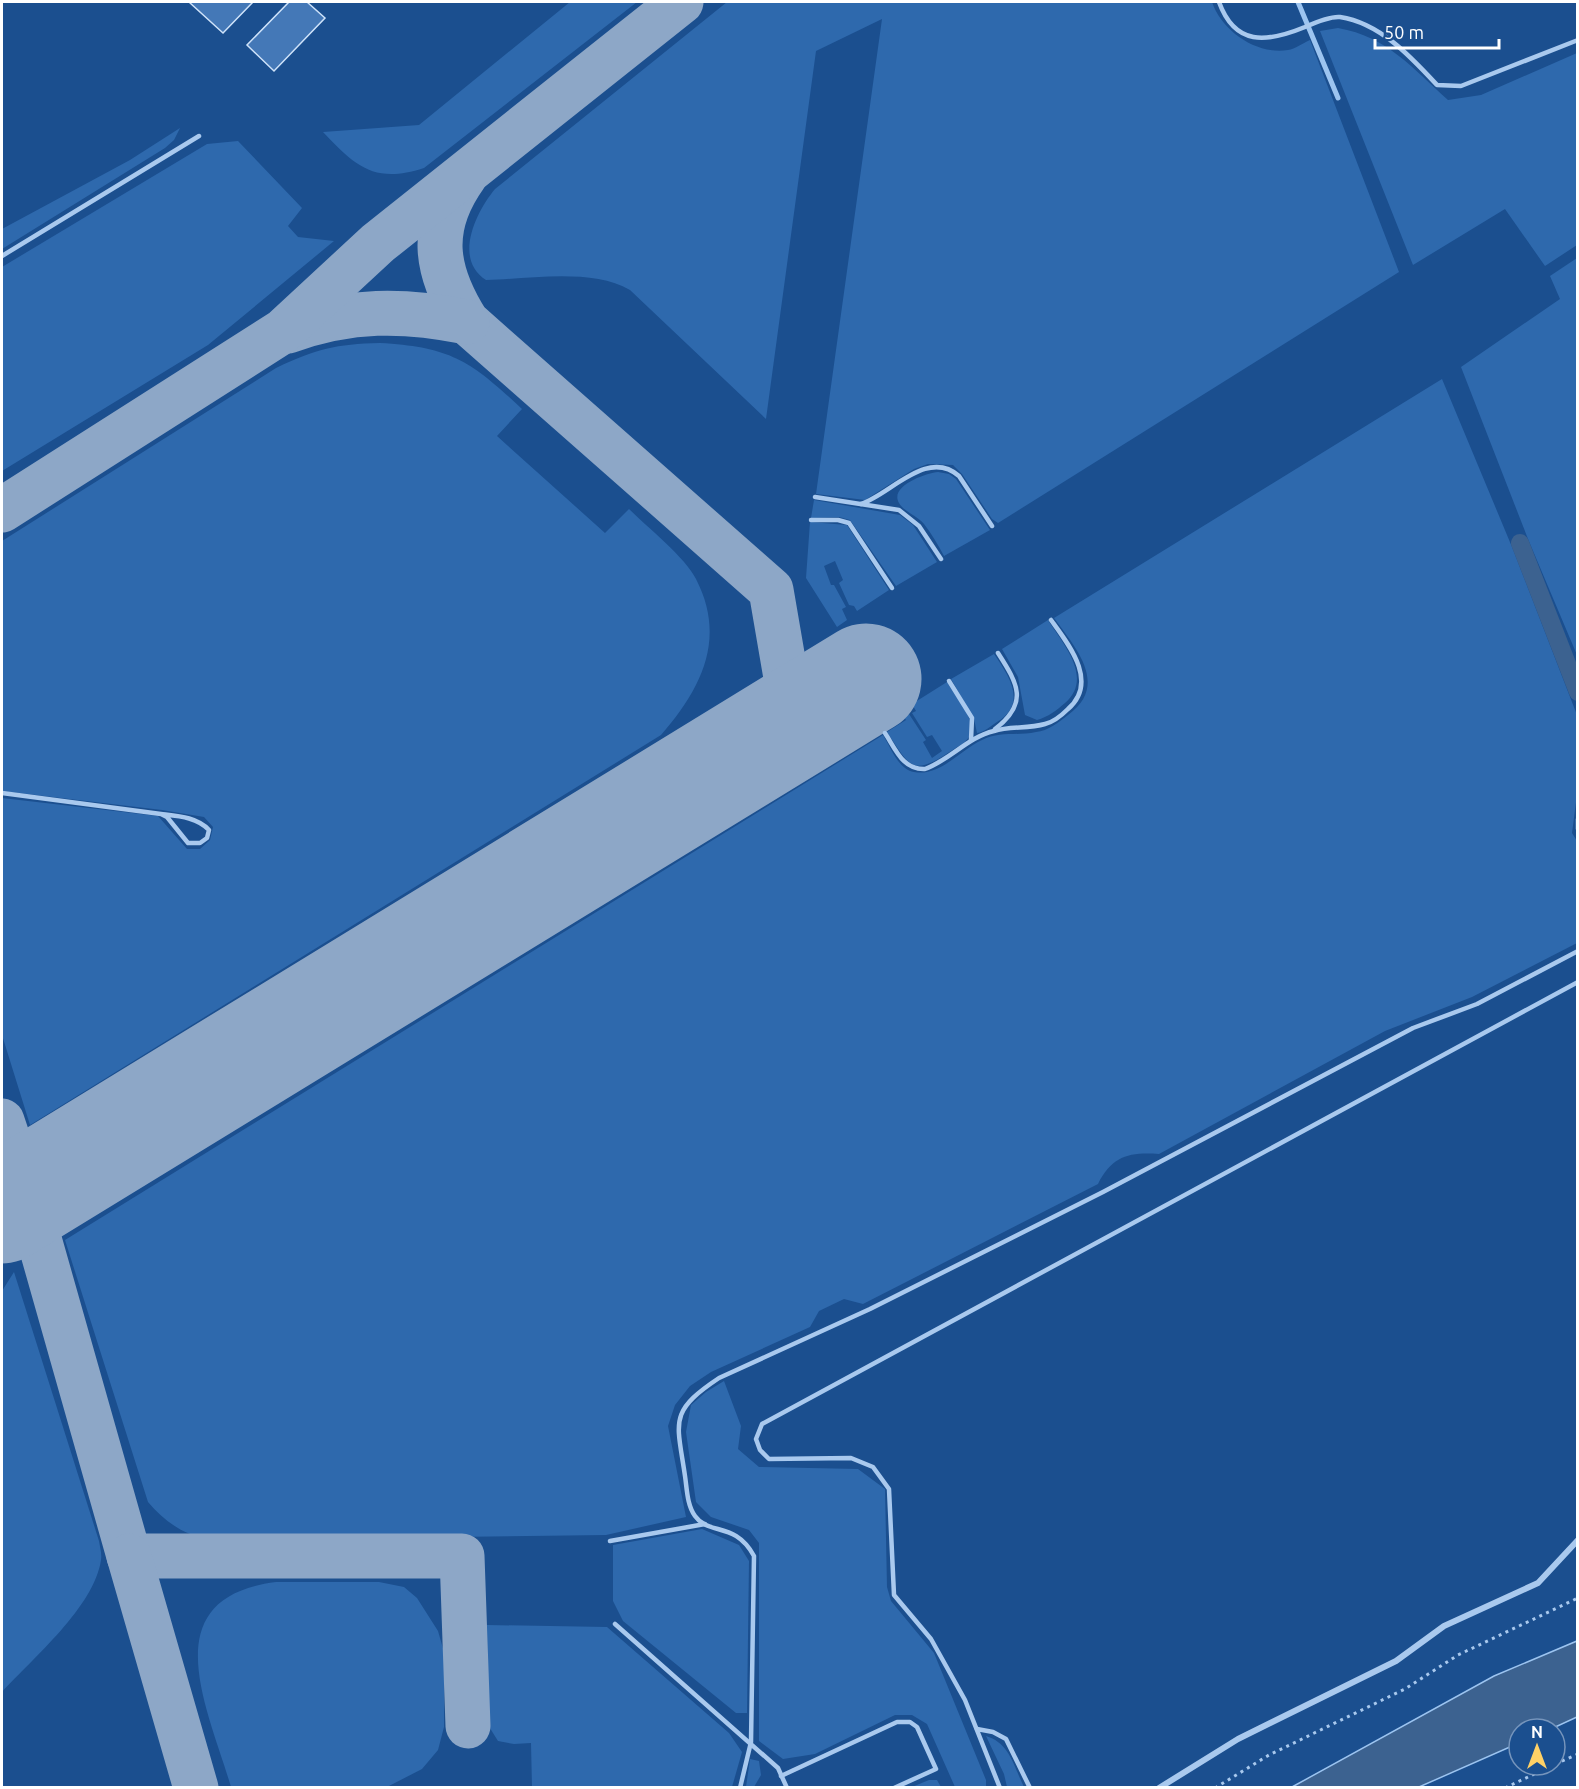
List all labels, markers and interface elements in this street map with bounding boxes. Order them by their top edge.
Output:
scale bar [1375,12,1500,50]
text: 50 m [1384,22,1424,42]
north arrow [1507,1717,1567,1777]
text: N [1531,1723,1543,1741]

